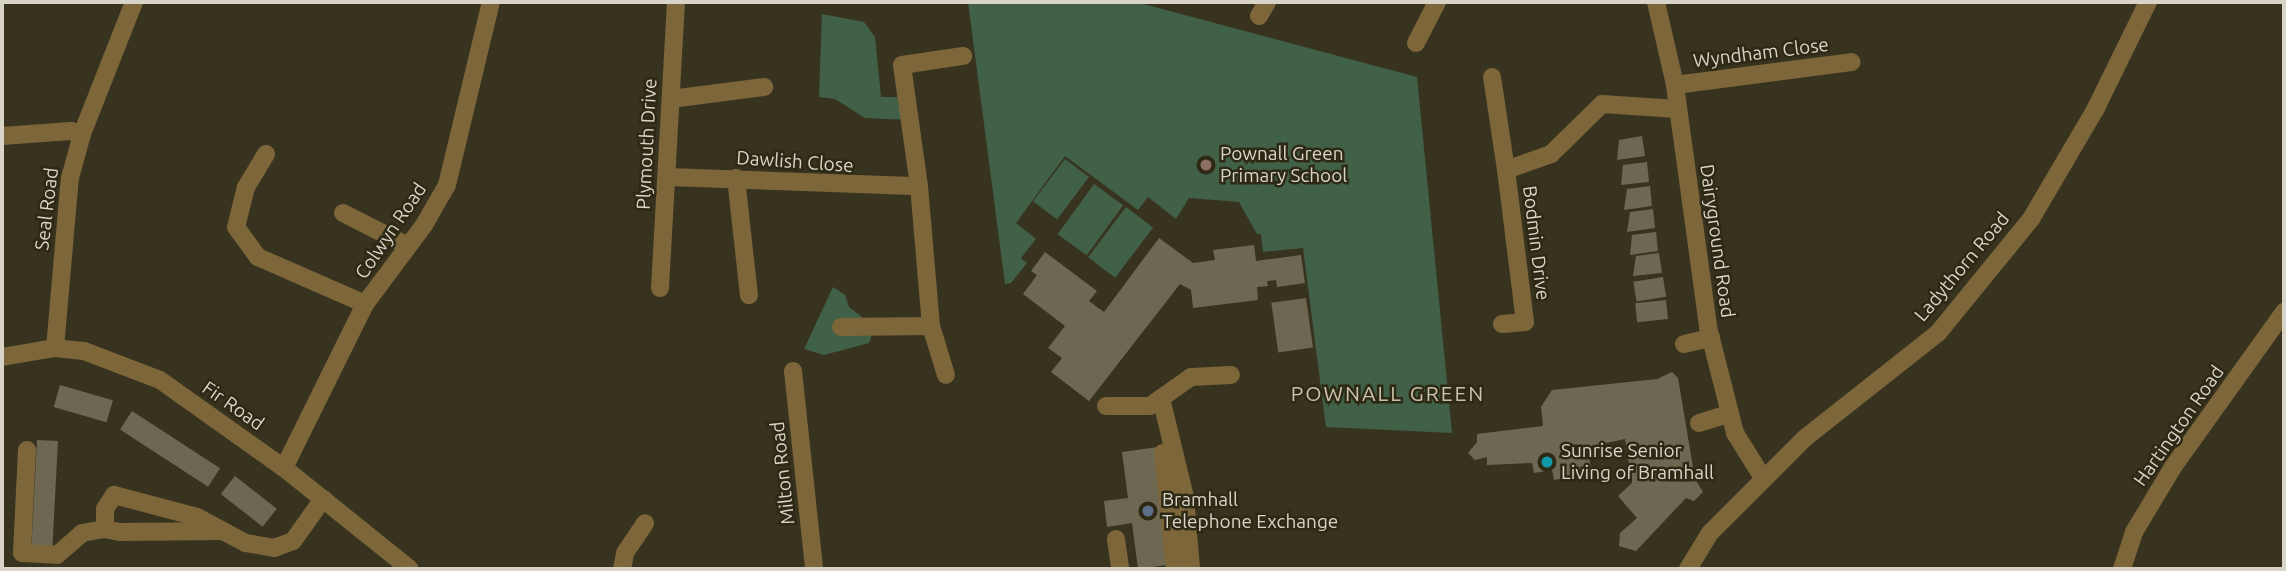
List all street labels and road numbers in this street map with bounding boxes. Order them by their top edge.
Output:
street label: Wyndham Close [1692,33,1830,73]
street label: Plymouth Drive [632,78,662,210]
street label: Dawlish Close [736,147,854,177]
street label: Dairyground Road [1695,163,1739,319]
street label: Seal Road [31,166,63,252]
street label: Colwyn Road [351,179,431,283]
street label: Bodmin Drive [1518,184,1554,302]
street label: Ladythorn Road [1910,208,2014,326]
street label: Hartington Road [2129,361,2229,491]
street label: Fir Road [198,377,268,435]
street label: Milton Road [766,420,800,526]

